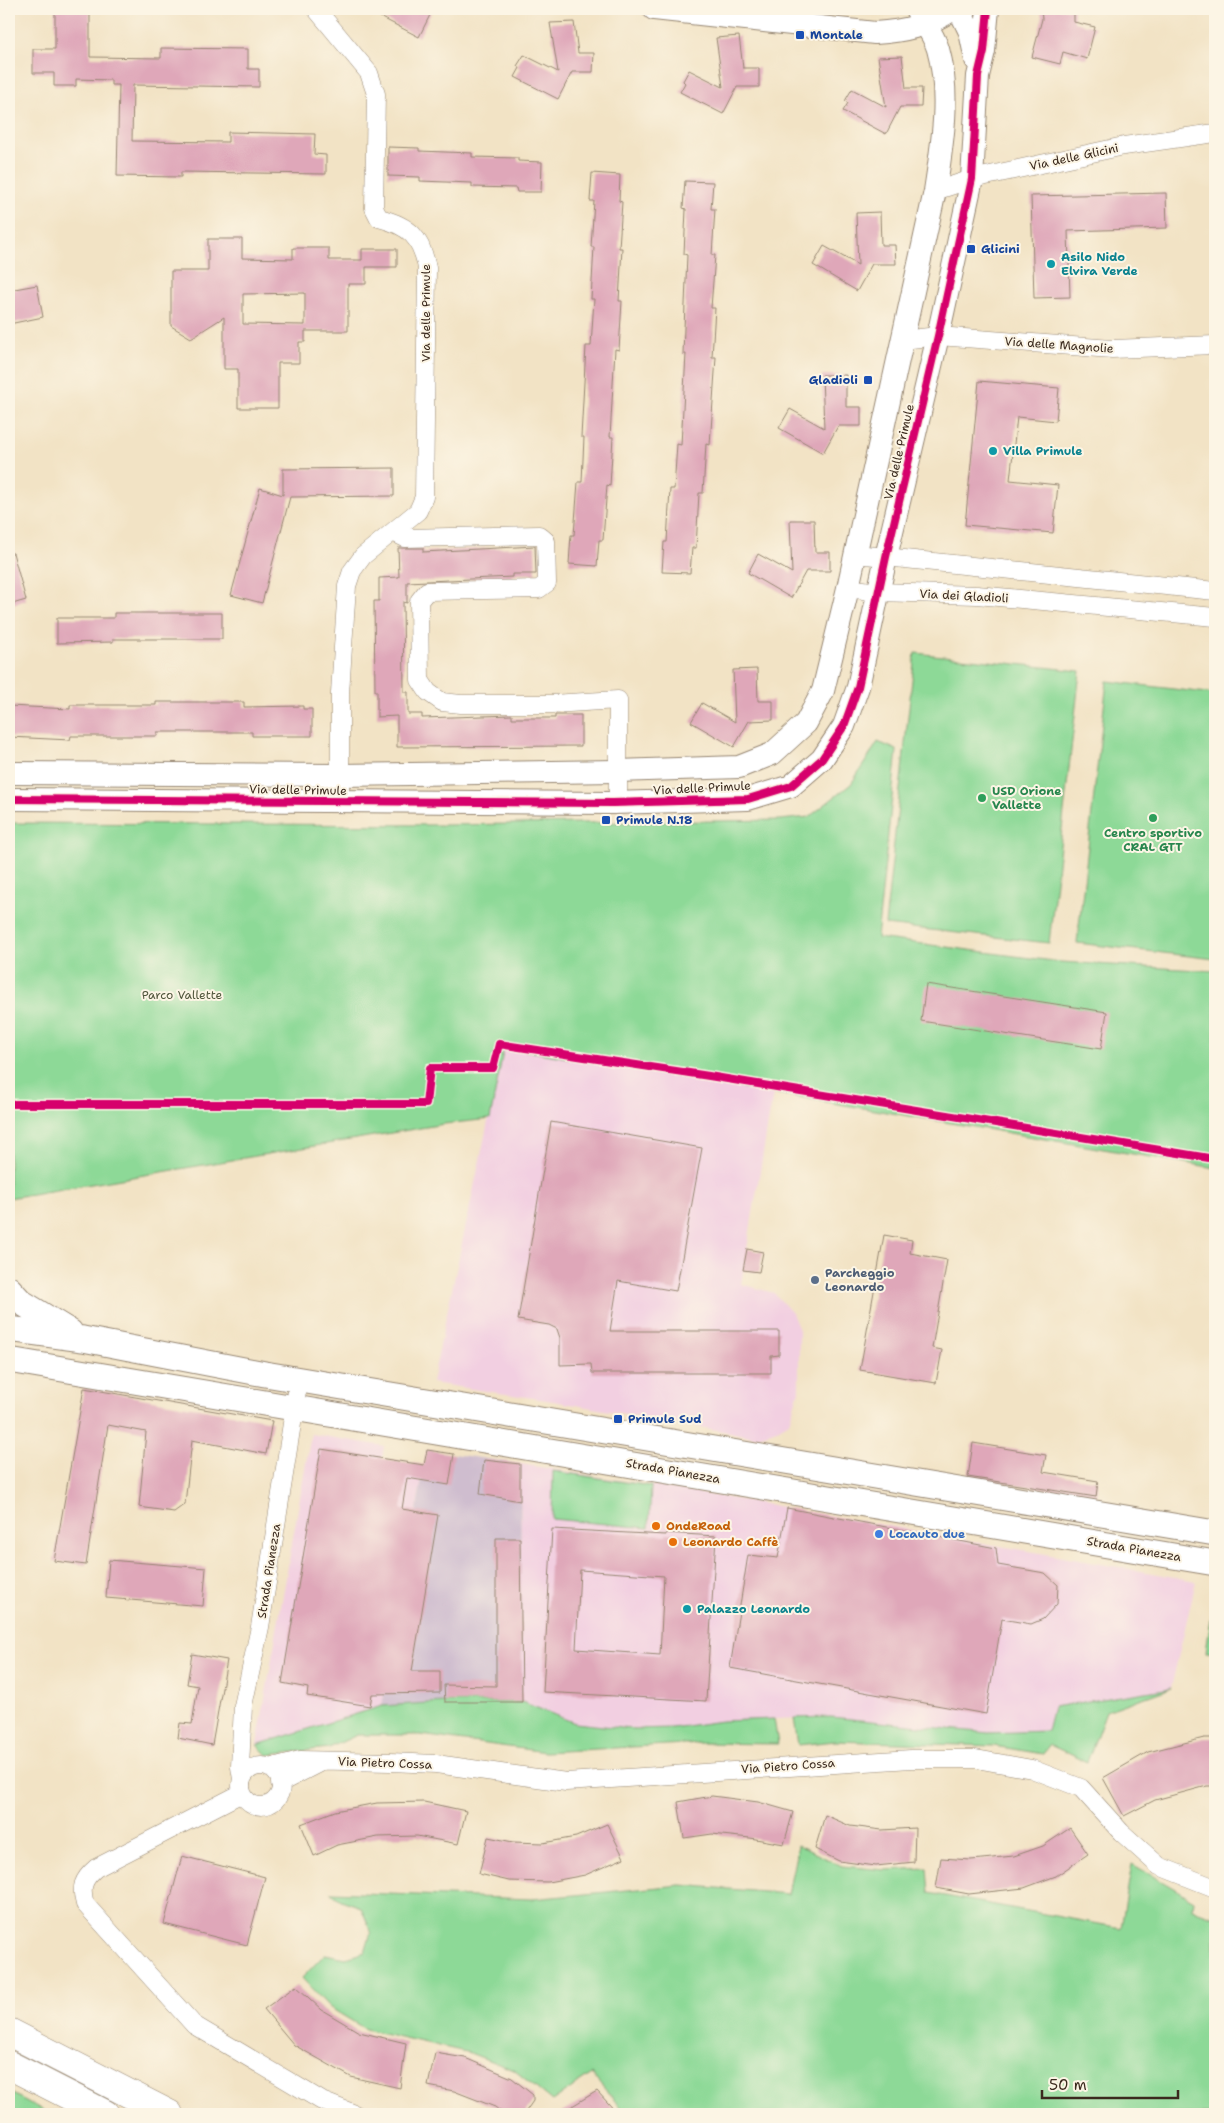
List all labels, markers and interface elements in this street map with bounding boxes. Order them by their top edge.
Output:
place label: Montale [810,27,863,43]
marker: Montale [794,29,806,41]
street label: Via delle Glicini [1028,140,1120,174]
place label: Glicini [981,241,1020,257]
marker: Glicini [965,243,977,255]
place label: Asilo Nido Elvira Verde [1061,249,1138,279]
marker: Asilo Nido Elvira Verde [1045,258,1057,270]
street label: Via delle Primule [418,264,434,362]
street label: Via delle Magnolie [1004,333,1114,357]
place label: Gladioli [809,372,858,388]
marker: Gladioli [862,374,874,386]
street label: Via delle Primule [880,402,918,502]
place label: Villa Primule [1003,443,1083,459]
marker: Villa Primule [987,445,999,457]
street label: Via dei Gladioli [919,586,1009,606]
street label: Via delle Primule [653,777,752,799]
street label: Via delle Primule [249,781,347,799]
place label: USD Orione Vallette [992,783,1061,813]
marker: USD Orione Vallette [976,792,988,804]
place label: Primule N.18 [616,812,692,828]
marker: Centro sportivo CRAL GTT [1147,812,1159,824]
marker: Primule N.18 [600,814,612,826]
place label: Centro sportivo CRAL GTT [1104,825,1202,855]
park label: Parco Vallette [142,987,223,1003]
place label: Parcheggio Leonardo [825,1265,895,1295]
marker: Parcheggio Leonardo [809,1274,821,1286]
place label: Primule Sud [628,1411,702,1427]
marker: Primule Sud [612,1413,624,1425]
street label: Strada Pianezza [624,1455,722,1487]
place label: OndeRoad [666,1518,731,1534]
marker: OndeRoad [650,1520,662,1532]
street label: Strada Pianezza [254,1522,284,1620]
place label: Locauto due [889,1526,965,1542]
marker: Locauto due [873,1528,885,1540]
street label: Strada Pianezza [1085,1533,1183,1565]
place label: Leonardo Caffè [683,1534,779,1550]
marker: Leonardo Caffè [667,1536,679,1548]
place label: Palazzo Leonardo [697,1601,810,1617]
marker: Palazzo Leonardo [681,1603,693,1615]
street label: Via Pietro Cossa [338,1753,433,1773]
street label: Via Pietro Cossa [740,1755,836,1777]
scale bar [1042,2068,1178,2100]
text: 50 m [1049,2075,1087,2095]

